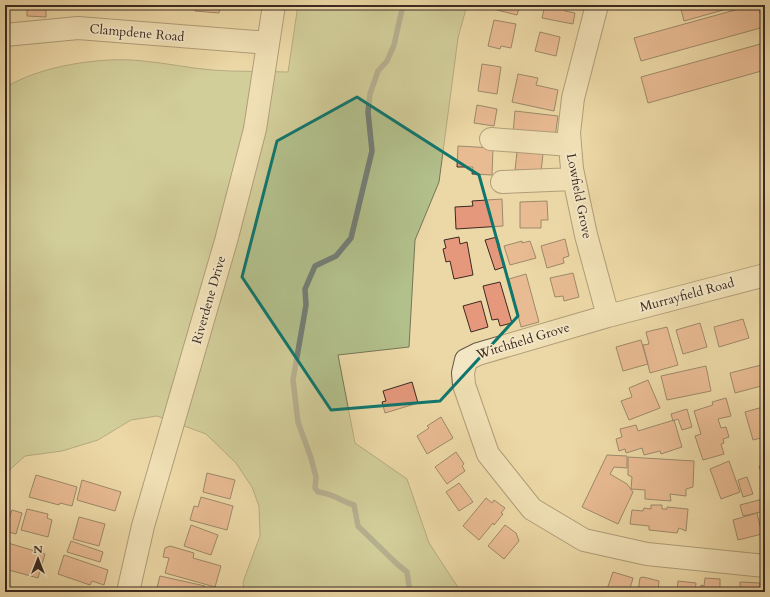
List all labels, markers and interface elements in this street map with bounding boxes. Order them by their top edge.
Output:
street label: Clampdene Road [89,20,185,46]
street label: Lowfield Grove [562,152,596,240]
street label: Riverdene Drive [188,254,230,346]
street label: Murrayfield Road [638,274,736,316]
street label: Witchfield Grove [473,318,572,364]
north arrow [18,539,58,579]
text: N [33,542,43,557]

